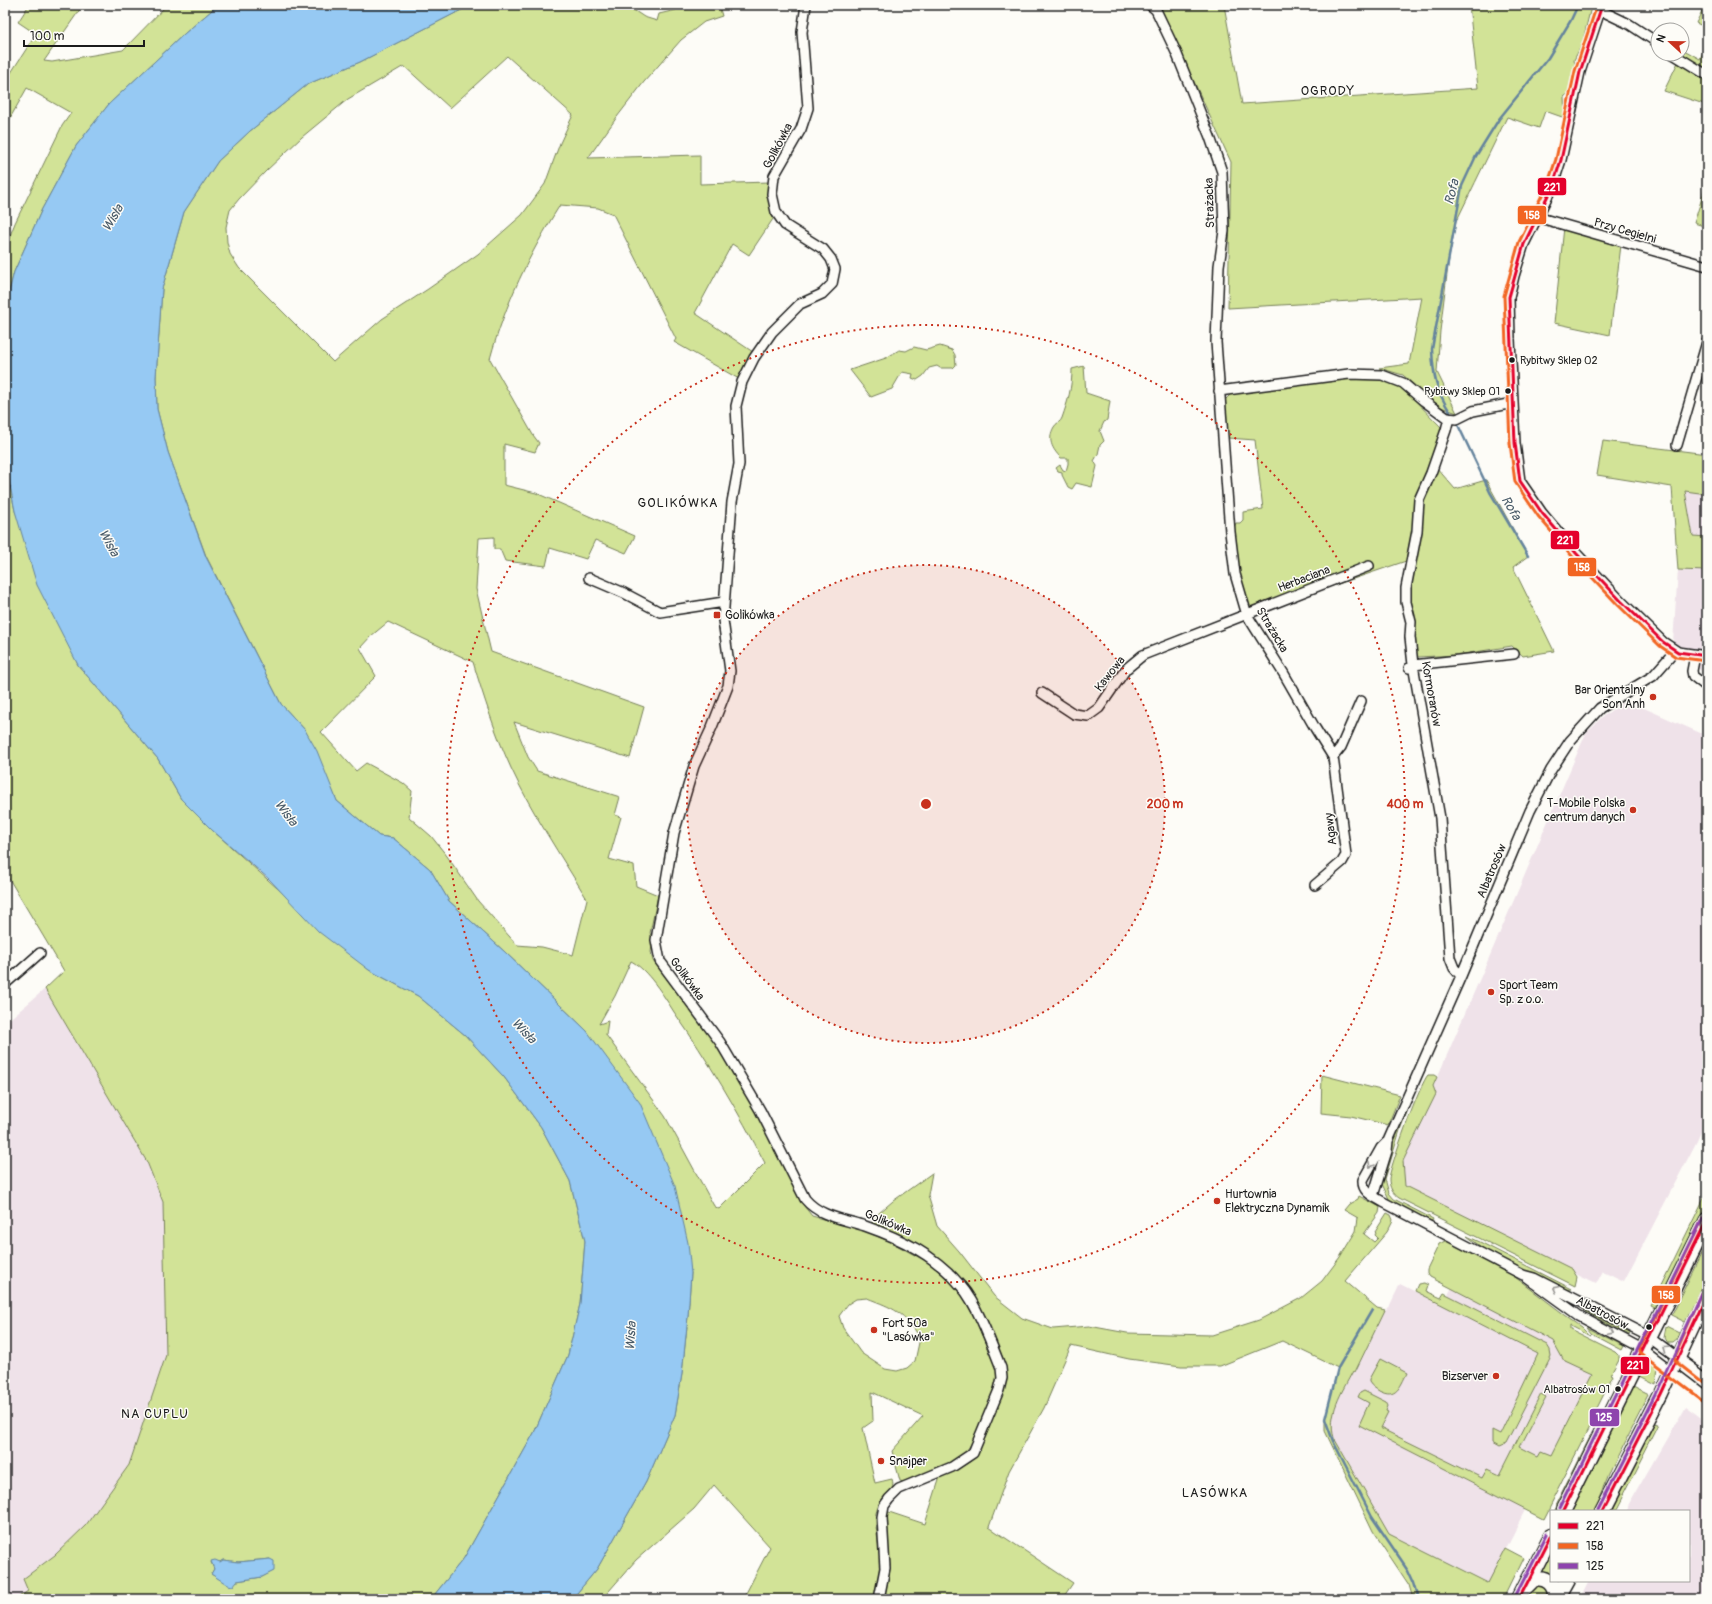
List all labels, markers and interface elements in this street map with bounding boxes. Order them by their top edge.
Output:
scale bar [24,22,144,48]
north arrow [1650,22,1690,62]
text: 100 m [30,29,65,44]
text: N [1654,32,1669,44]
district label: OGRODY [1301,83,1355,99]
street label: Golikówka [760,120,796,171]
street label: Strażacka [1202,177,1218,228]
water label: Rofa [1441,177,1463,206]
line badge: 221 [1537,177,1567,196]
text: 221 [1544,181,1560,194]
water label: Wisła [99,201,128,234]
line badge: 158 [1517,205,1547,225]
text: 158 [1524,209,1540,222]
street label: Przy Cegielni [1592,215,1658,247]
place label: Rybitwy Sklep 02 [1520,354,1598,367]
marker: Rybitwy Sklep 02 [1507,355,1517,365]
place label: Rybitwy Sklep 01 [1424,385,1500,398]
marker: Rybitwy Sklep 01 [1503,386,1513,396]
water label: Rofa [1498,493,1525,524]
district label: GOLIKÓWKA [638,495,718,511]
water label: Wisła [95,527,123,560]
line badge: 221 [1550,530,1580,550]
text: 221 [1557,534,1573,547]
line badge: 158 [1567,557,1597,577]
text: 158 [1574,561,1590,574]
street label: Herbaciana [1276,562,1333,596]
street label: Strażacka [1253,605,1292,656]
place label: Golikówka [725,608,775,623]
marker: Golikówka [712,610,722,620]
street label: Kawowa [1091,653,1129,695]
street label: Kormoranów [1418,660,1444,728]
place label: Bar Orientalny Son Anh [1574,683,1645,712]
marker: Bar Orientalny Son Anh [1648,692,1658,702]
place label: T‑Mobile Polska centrum danych [1544,796,1625,825]
water label: Wisła [271,797,302,830]
centre of rings [919,797,933,811]
text: 200 m [1147,797,1184,812]
text: 400 m [1386,797,1424,812]
marker: T‑Mobile Polska centrum danych [1628,805,1638,815]
street label: Agawy [1322,812,1340,846]
street label: Albatrosów [1474,842,1510,900]
street label: Golikówka [666,955,708,1004]
place label: Sport Team Sp. z o.o. [1499,978,1558,1007]
marker: Sport Team Sp. z o.o. [1486,987,1496,997]
water label: Wisła [508,1015,540,1048]
one-way arrow [1368,1161,1375,1169]
place label: Hurtownia Elektryczna Dynamik [1225,1187,1329,1216]
marker: Hurtownia Elektryczna Dynamik [1212,1196,1222,1206]
street label: Golikówka [862,1206,914,1240]
line badge: 158 [1651,1285,1681,1304]
one-way arrow [1553,1286,1560,1294]
text: 158 [1658,1289,1674,1302]
street label: Albatrosów [1573,1293,1631,1333]
place label: Fort 50a "Lasówka" [882,1316,935,1345]
water label: Wisła [622,1320,640,1351]
unlabelled marker [1644,1322,1654,1332]
marker: Fort 50a "Lasówka" [869,1325,879,1335]
one-way arrow [1607,1327,1614,1335]
one-way arrow [1662,1345,1669,1352]
line badge: 221 [1620,1356,1650,1375]
text: 221 [1627,1359,1643,1372]
place label: Bizserver [1442,1369,1489,1384]
marker: Bizserver [1491,1371,1501,1381]
place label: Albatrosów 01 [1543,1383,1610,1396]
marker: Albatrosów 01 [1613,1384,1623,1394]
district label: NA CUPLU [121,1406,189,1422]
line badge: 125 [1589,1408,1620,1427]
text: 125 [1596,1411,1612,1424]
place label: Snajper [889,1454,928,1469]
marker: Snajper [876,1456,886,1466]
district label: LASÓWKA [1182,1485,1248,1501]
legend [1550,1510,1690,1582]
text: 221 [1586,1519,1604,1534]
text: 158 [1586,1539,1603,1554]
text: 125 [1586,1559,1604,1574]

